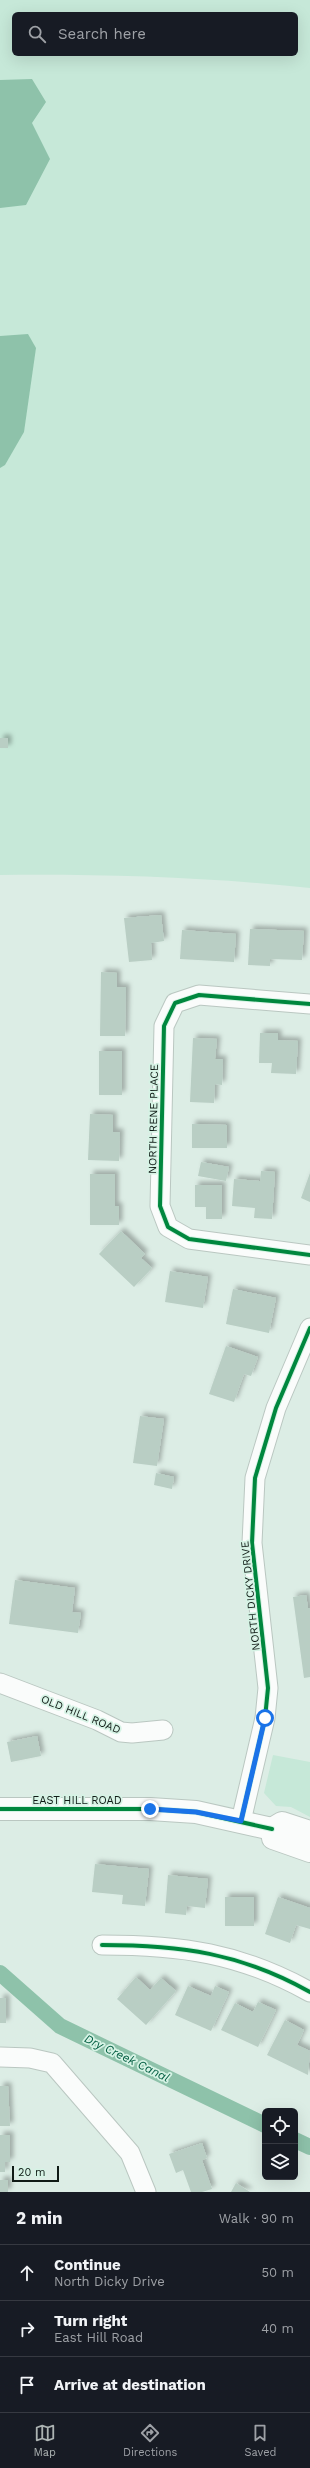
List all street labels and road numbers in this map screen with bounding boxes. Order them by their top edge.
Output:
street label: NORTH RENE PLACE [146,1064,161,1174]
street label: NORTH DICKY DRIVE [238,1541,263,1651]
street label: OLD HILL ROAD [39,1693,123,1736]
street label: EAST HILL ROAD [32,1794,122,1807]

